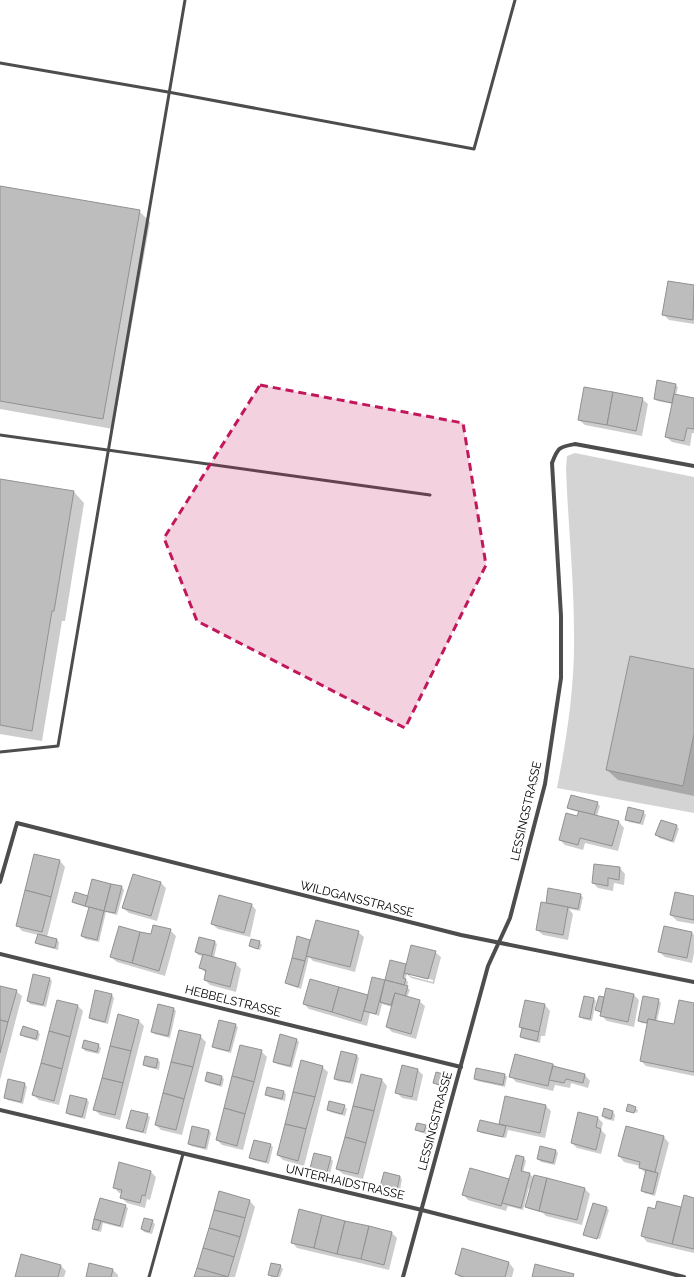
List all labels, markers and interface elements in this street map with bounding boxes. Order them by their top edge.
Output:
street label: LESSINGSTRASSE [508,760,544,862]
street label: WILDGANSSTRASSE [299,878,415,920]
street label: HEBBELSTRASSE [183,982,283,1020]
street label: LESSINGSTRASSE [415,1070,455,1172]
street label: UNTERHAIDSTRASSE [284,1162,406,1202]

